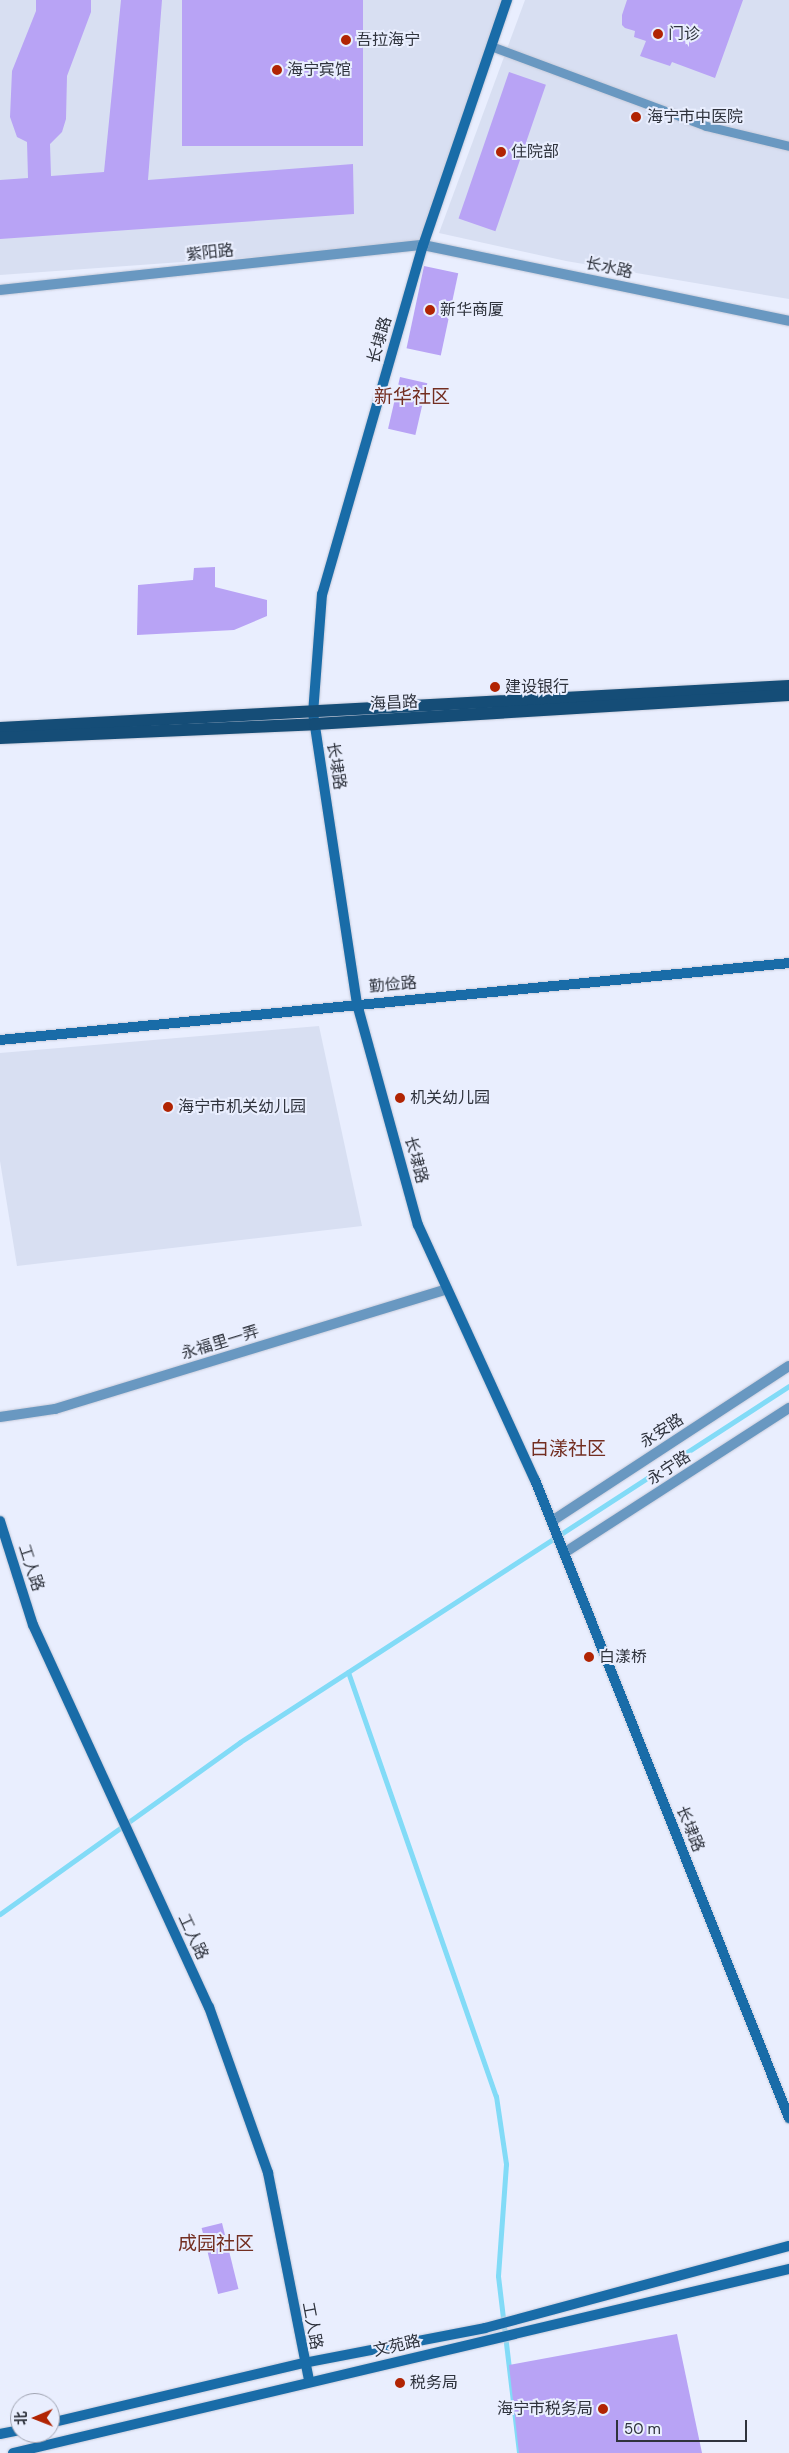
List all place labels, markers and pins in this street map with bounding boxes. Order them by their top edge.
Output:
place label: 门诊 [668,24,700,44]
marker: 门诊 [652,28,664,40]
place label: 吾拉海宁 [356,30,420,50]
marker: 吾拉海宁 [340,34,352,46]
place label: 海宁宾馆 [287,60,351,80]
marker: 海宁宾馆 [271,64,283,76]
place label: 海宁市中医院 [647,107,743,127]
marker: 海宁市中医院 [629,110,643,124]
place label: 住院部 [511,142,559,162]
marker: 住院部 [495,146,507,158]
place label: 新华商厦 [440,300,504,320]
marker: 新华商厦 [424,304,436,316]
place label: 建设银行 [505,677,569,697]
marker: 建设银行 [489,681,501,693]
place label: 机关幼儿园 [410,1088,490,1108]
marker: 机关幼儿园 [394,1092,406,1104]
place label: 海宁市机关幼儿园 [178,1097,306,1117]
marker: 海宁市机关幼儿园 [162,1101,174,1113]
place label: 白漾桥 [599,1647,647,1667]
marker: 白漾桥 [583,1651,595,1663]
place label: 税务局 [410,2373,458,2393]
marker: 税务局 [394,2377,406,2389]
place label: 海宁市税务局 [497,2399,593,2419]
marker: 海宁市税务局 [597,2403,609,2415]

